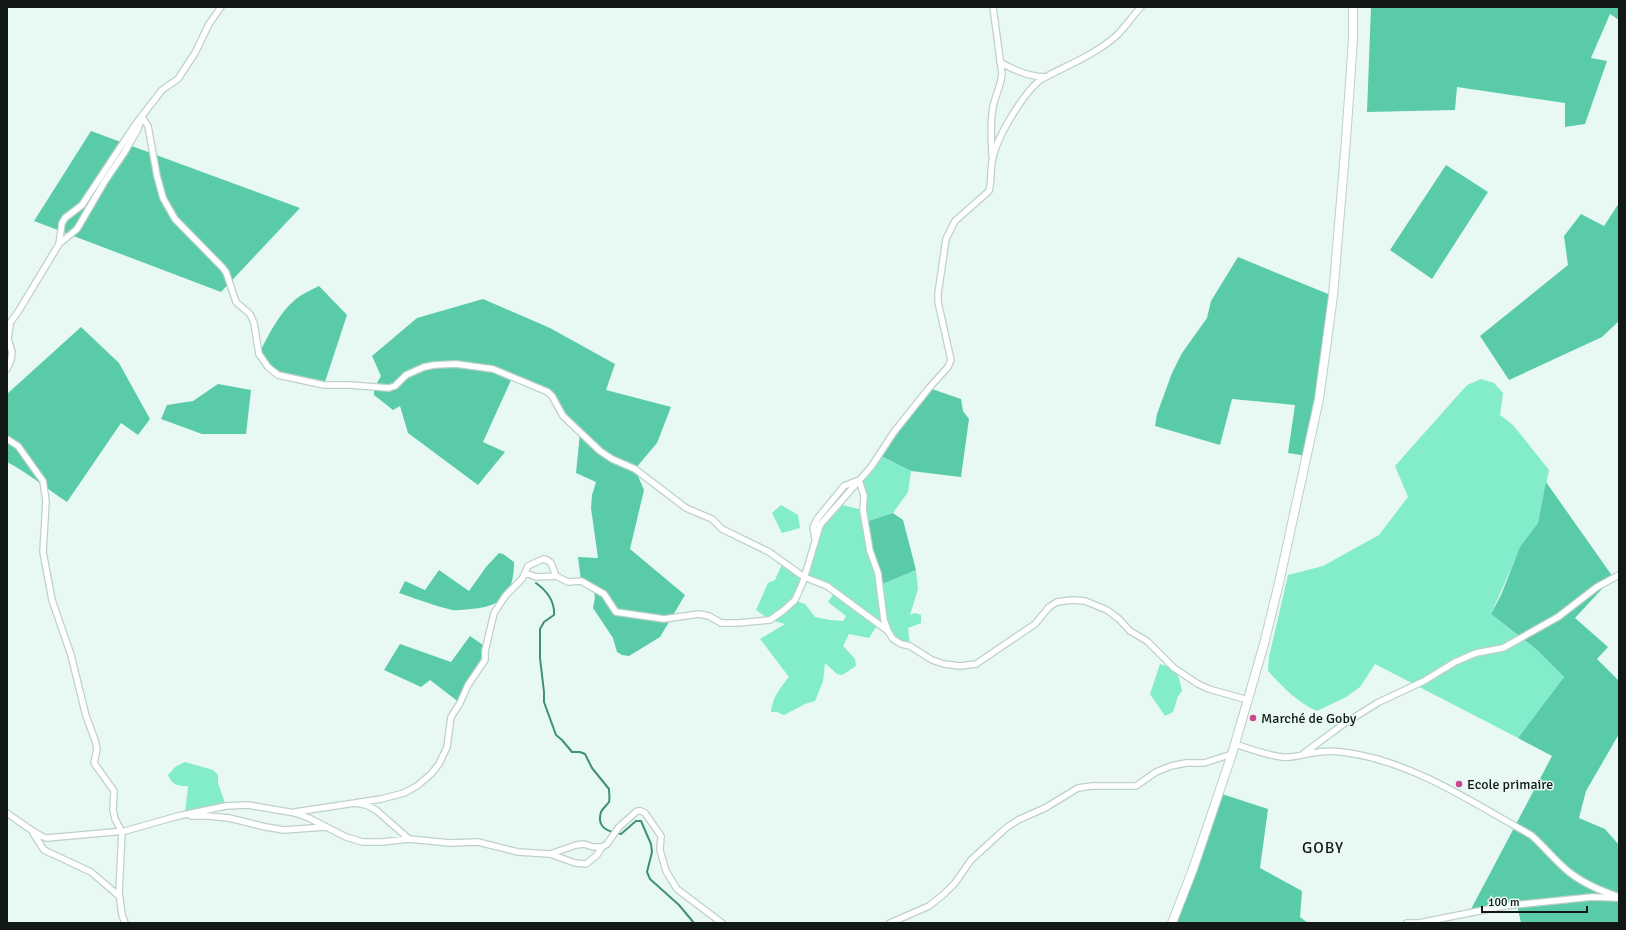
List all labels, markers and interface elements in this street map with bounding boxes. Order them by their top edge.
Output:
place label: Marché de Goby [1261,710,1357,727]
marker: Marché de Goby [1248,713,1258,723]
place label: Ecole primaire [1467,776,1553,793]
marker: Ecole primaire [1454,779,1464,789]
district label: GOBY [1302,838,1344,858]
scale bar [1482,888,1587,914]
text: 100 m [1488,895,1520,910]

